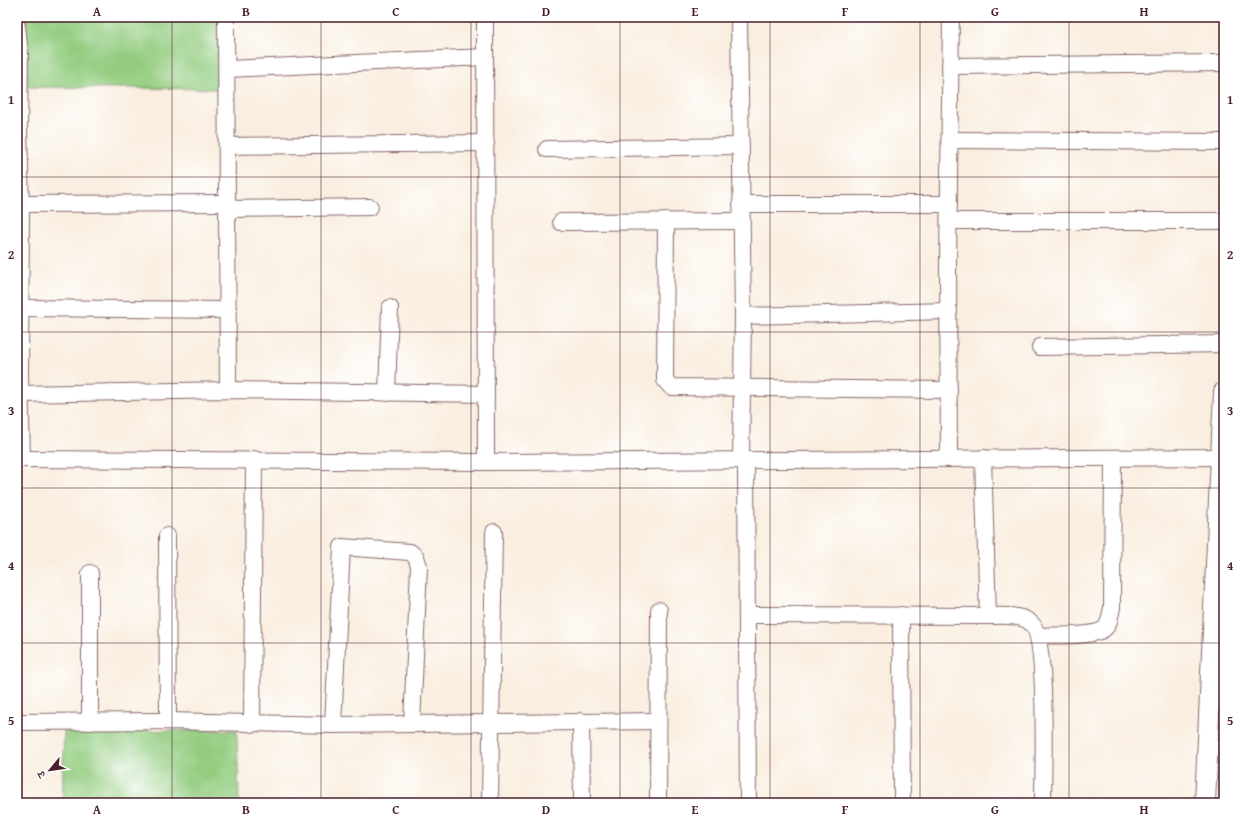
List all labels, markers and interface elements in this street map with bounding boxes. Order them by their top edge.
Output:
text: A [93,2,102,21]
text: B [242,2,250,21]
text: C [392,2,400,21]
text: D [542,2,550,21]
text: E [692,2,699,21]
text: F [842,2,849,21]
text: G [991,2,999,21]
text: H [1139,2,1149,21]
text: 1 [8,90,14,109]
text: 1 [1227,90,1233,109]
text: 2 [8,245,15,264]
text: 2 [1227,245,1234,264]
text: 3 [8,401,14,420]
text: 3 [1227,401,1233,420]
text: 4 [8,556,15,575]
text: 4 [1227,556,1234,575]
text: 5 [8,711,15,730]
text: 5 [1227,711,1234,730]
north arrow [30,750,70,790]
text: उ [32,767,50,782]
text: A [93,800,102,819]
text: B [242,800,250,819]
text: C [392,800,400,819]
text: D [542,800,550,819]
text: E [692,800,699,819]
text: F [842,800,849,819]
text: G [991,800,999,819]
text: H [1139,800,1149,819]

